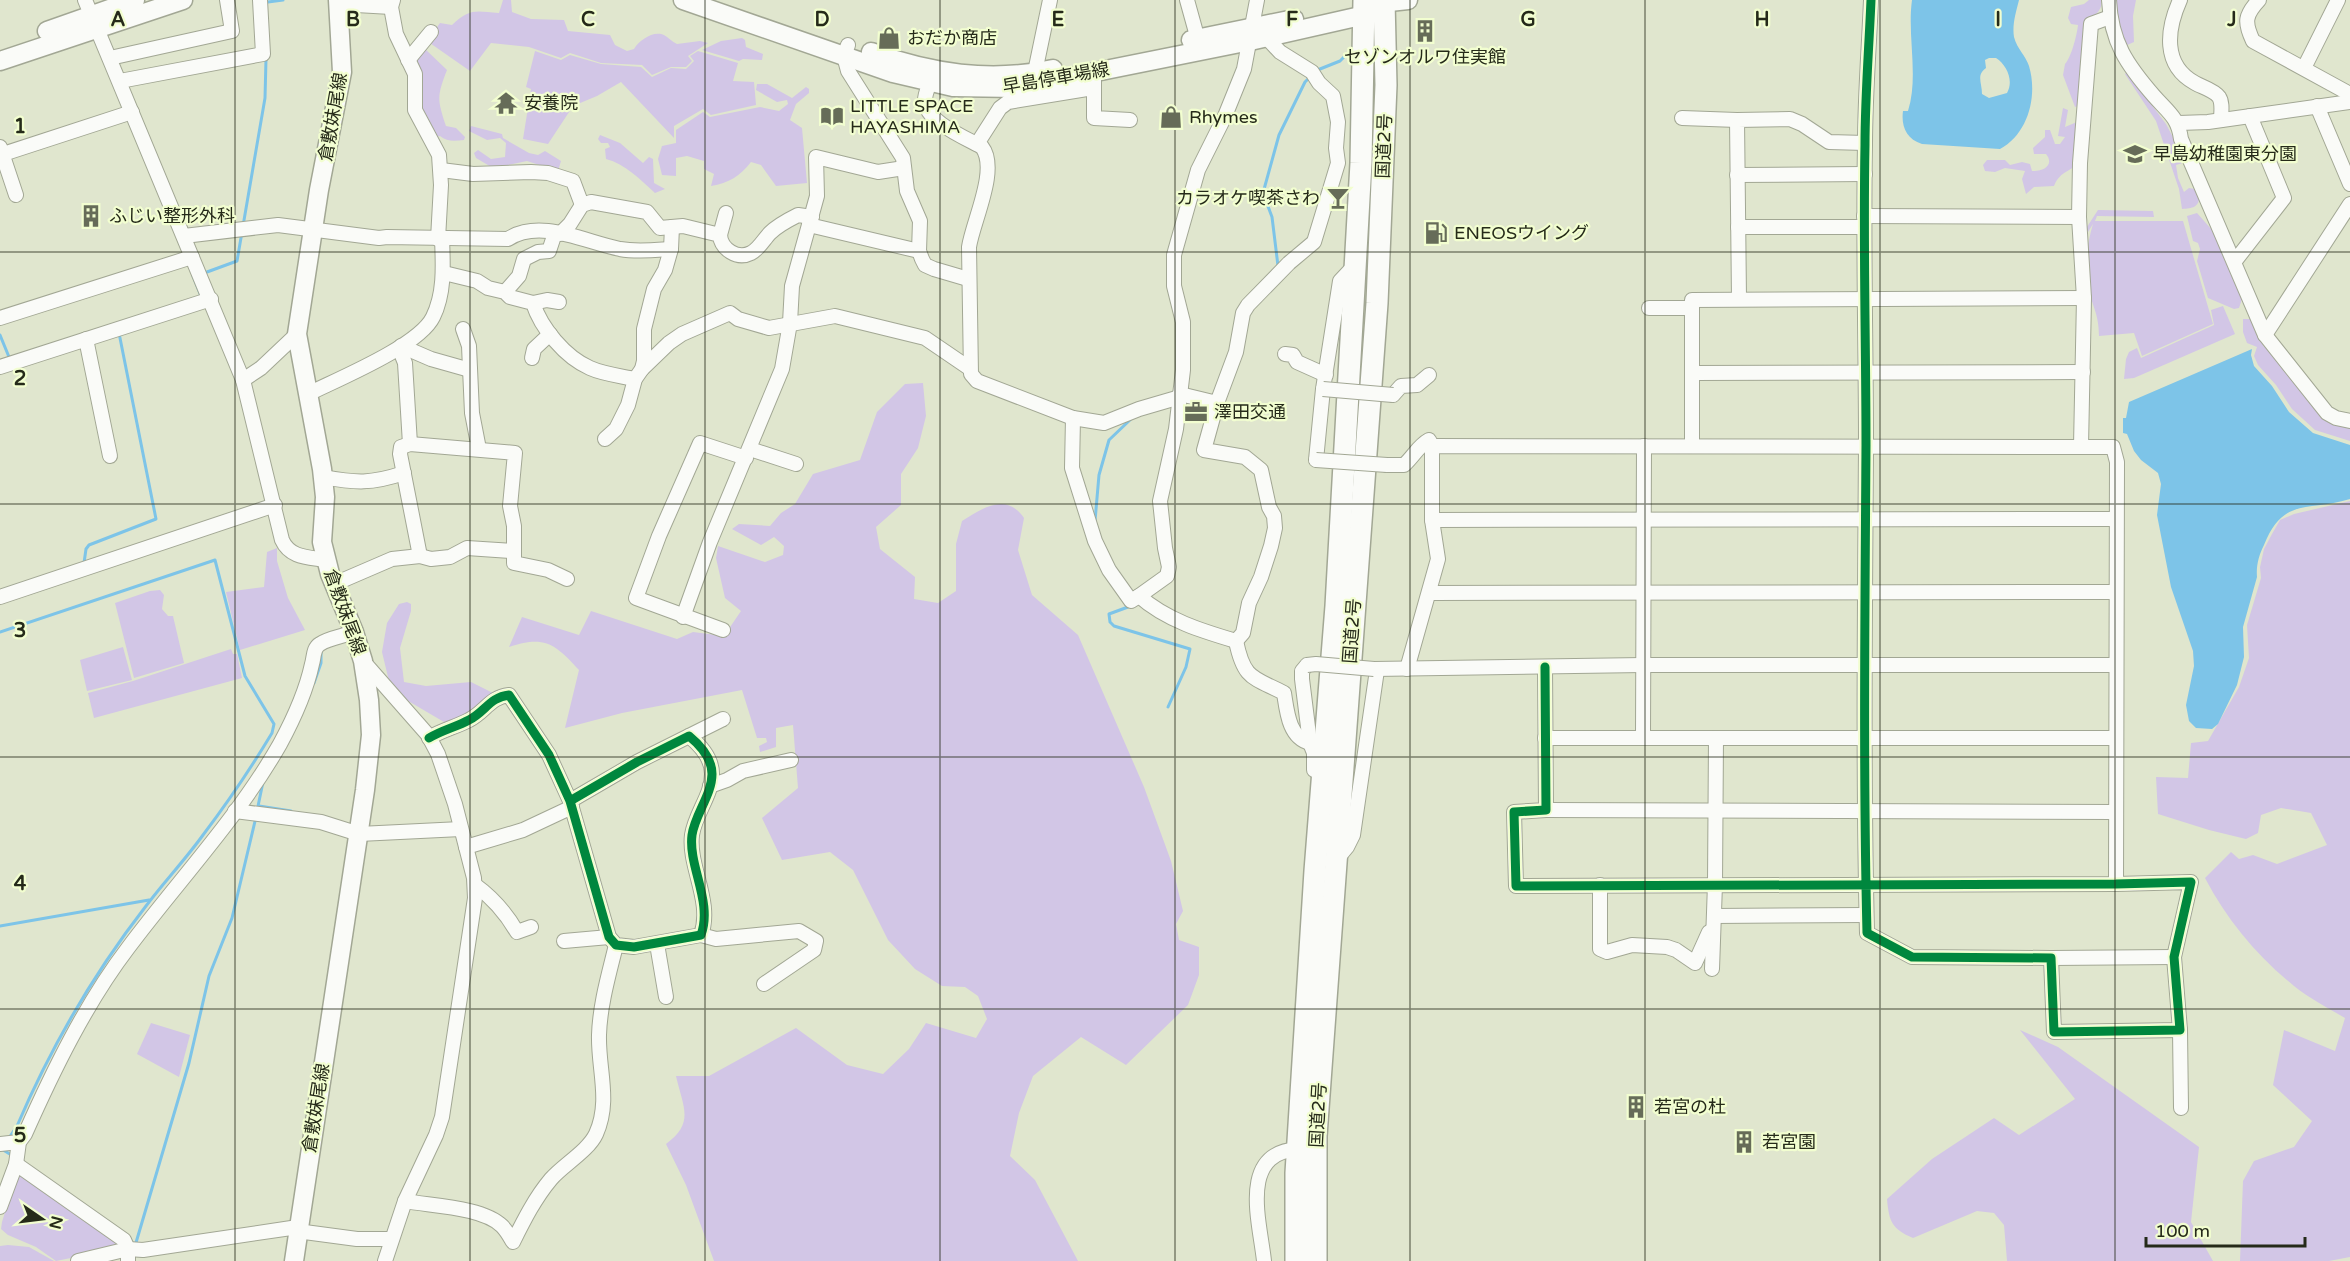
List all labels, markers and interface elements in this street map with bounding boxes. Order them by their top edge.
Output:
text: A [111,8,126,32]
text: B [346,8,360,32]
text: C [581,8,595,32]
text: D [814,8,830,32]
text: E [1052,8,1065,32]
text: F [1286,8,1298,32]
text: G [1520,8,1536,32]
text: H [1754,8,1770,32]
text: I [1995,8,2001,32]
text: J [2226,8,2237,32]
building icon: セゾンオルワ住実館 [1412,18,1438,44]
shop icon: おだか商店 [876,25,902,51]
place label: おだか商店 [907,27,997,49]
place label: セゾンオルワ住実館 [1344,46,1506,68]
street label: 早島停車場線 [1001,58,1111,98]
street label: 倉敷妹尾線 [314,71,352,163]
temple icon: 安養院 [493,90,519,116]
place label: 安養院 [524,92,578,114]
place label: LITTLE SPACE HAYASHIMA [850,95,974,138]
library icon: LITTLE SPACE HAYASHIMA [819,103,845,129]
shop icon: Rhymes [1158,104,1184,130]
place label: Rhymes [1189,106,1258,128]
street label: 国道2号 [1372,113,1396,179]
text: 1 [14,115,26,139]
school or university icon: 早島幼稚園東分園 [2122,141,2148,167]
place label: 早島幼稚園東分園 [2153,143,2297,165]
bar icon: カラオケ喫茶さわ [1325,185,1351,211]
place label: カラオケ喫茶さわ [1176,187,1320,209]
building icon: ふじい整形外科 [78,203,104,229]
place label: ふじい整形外科 [109,205,235,227]
fuel station icon: ENEOSウイング [1423,220,1449,246]
place label: ENEOSウイング [1454,222,1589,244]
text: 2 [14,367,26,391]
office icon: 澤田交通 [1183,399,1209,425]
place label: 澤田交通 [1214,401,1286,423]
street label: 倉敷妹尾線 [319,566,371,658]
street label: 国道2号 [1339,598,1365,664]
text: 3 [14,619,26,643]
text: 4 [14,872,27,896]
street label: 倉敷妹尾線 [298,1062,334,1154]
street label: 国道2号 [1305,1082,1331,1148]
building icon: 若宮の杜 [1623,1094,1649,1120]
place label: 若宮の杜 [1654,1096,1726,1118]
text: 5 [14,1124,26,1148]
building icon: 若宮園 [1731,1129,1757,1155]
place label: 若宮園 [1762,1131,1816,1153]
north arrow [12,1189,72,1249]
scale bar [2146,1210,2305,1248]
text: N [44,1214,67,1231]
text: 100 m [2155,1220,2210,1242]

